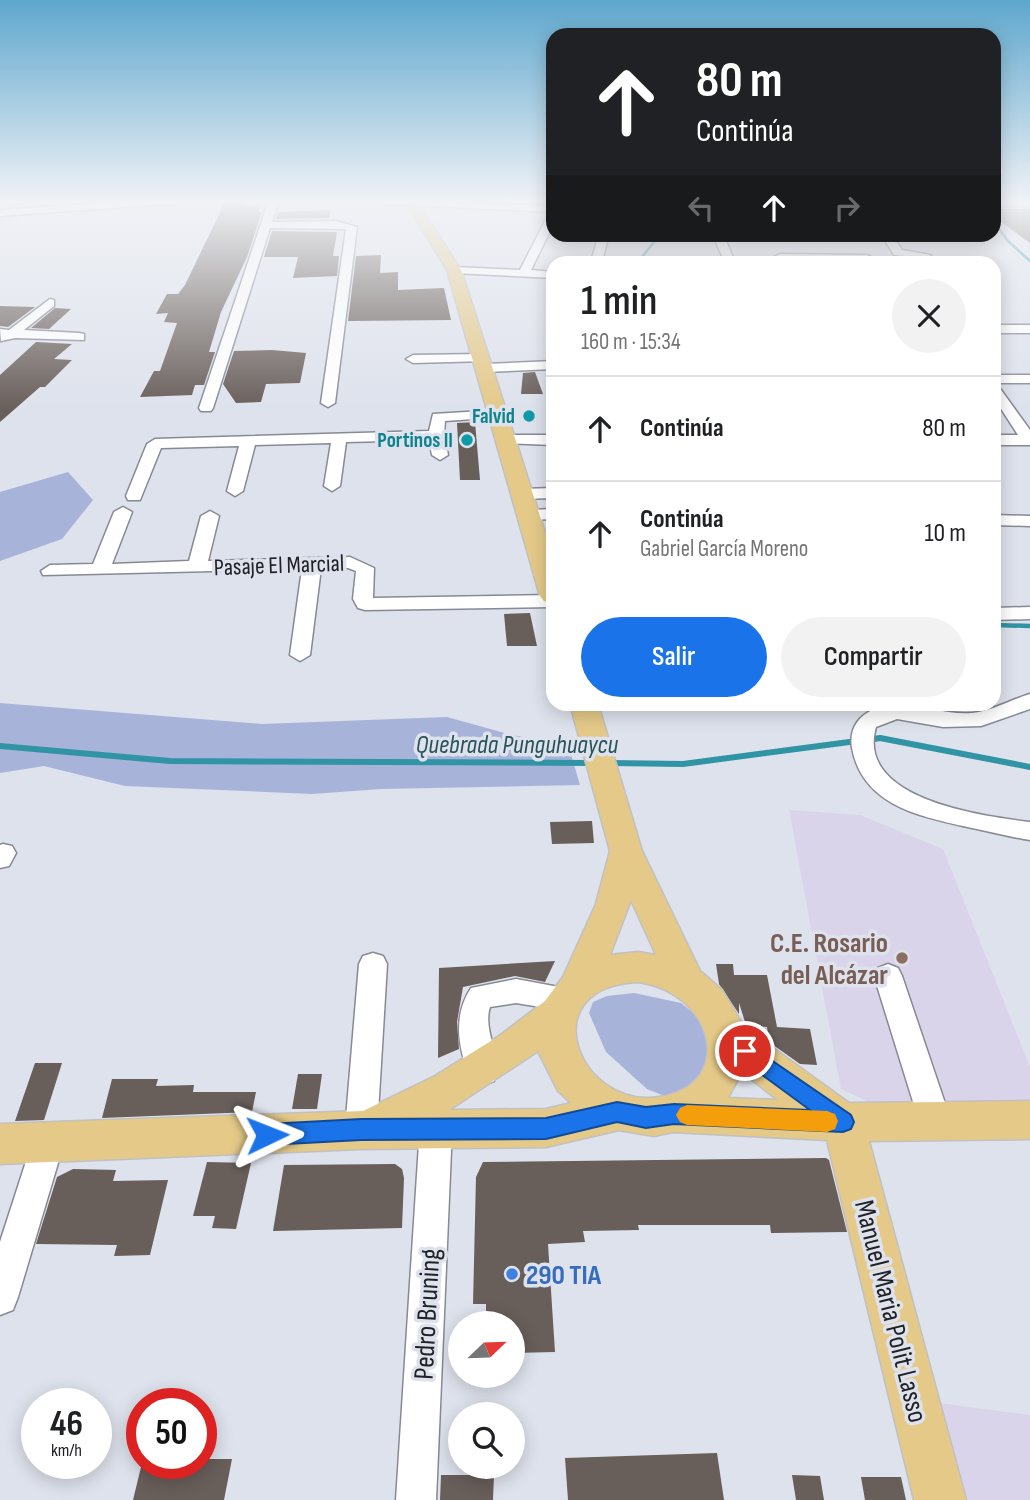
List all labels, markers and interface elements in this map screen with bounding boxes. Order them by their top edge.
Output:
text: 80 m [696,52,783,111]
icon: ahead [581,56,672,147]
text: Continúa [696,112,794,151]
icon: left [682,189,720,227]
icon: ahead [755,189,793,227]
icon: right [828,189,866,227]
text: 1 min [581,276,657,327]
button: close [892,279,966,353]
text: 160 m · 15:34 [581,328,681,356]
place label: Falvid [472,404,515,429]
marker: Falvid [521,408,537,424]
icon: ahead [581,410,619,448]
text: Continúa [640,413,724,444]
text: 80 m [922,413,966,444]
place label: Portinos II [377,428,453,453]
marker: Portinos II [459,432,475,448]
text: Continúa [640,504,724,535]
icon: ahead [581,515,619,553]
text: 10 m [924,518,966,549]
text: Gabriel García Moreno [640,535,808,563]
street label: Pasaje El Marcial [213,549,345,582]
button: Salir [581,617,767,697]
button: Compartir [781,617,966,697]
water label: Quebrada Punguhuaycu [416,730,619,761]
place label: C.E. Rosario del Alcázar [770,927,888,992]
marker: C.E. Rosario del Alcázar [894,950,910,966]
pin [715,1021,775,1081]
icon: arrive [726,1032,764,1070]
position arrow [230,1098,304,1172]
street label: Manuel Maria Polit Lasso [847,1197,934,1426]
street label: Pedro Bruning [408,1248,447,1380]
place label: 290 TIA [526,1259,602,1292]
marker: 290 TIA [504,1266,520,1282]
north arrow [448,1311,525,1388]
map controls [448,1311,525,1479]
speed limit sign: 50 [126,1388,217,1479]
button: search [448,1402,525,1479]
text: 46 [50,1403,83,1446]
text: km/h [51,1440,82,1461]

